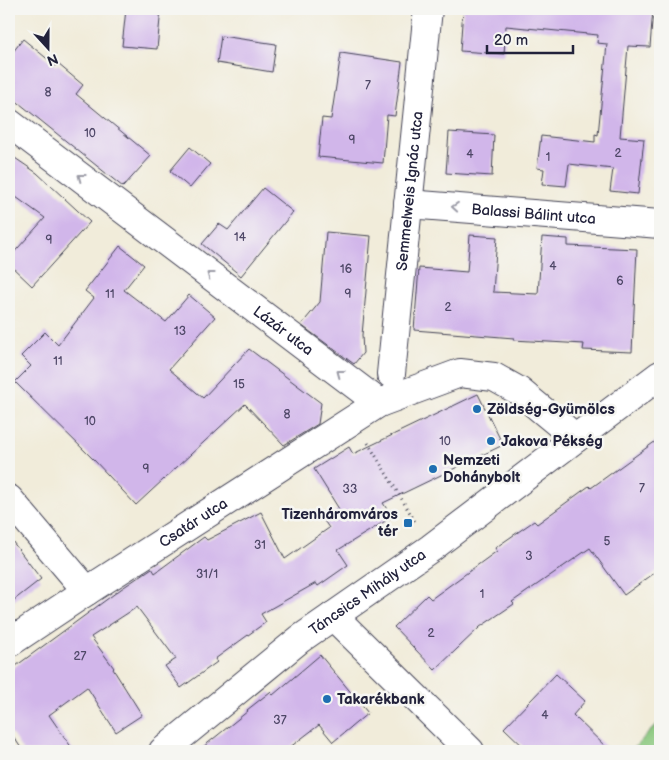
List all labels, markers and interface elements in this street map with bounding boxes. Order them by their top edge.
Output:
north arrow [22,22,72,72]
scale bar [487,22,573,54]
text: 20 m [494,31,528,50]
text: N [45,50,60,69]
house number: 7 [365,78,371,93]
house number: 8 [45,85,52,100]
street label: Semmelweis Ignác utca [393,110,428,272]
house number: 10 [84,126,96,141]
house number: 9 [349,133,356,148]
house number: 2 [614,146,622,161]
house number: 4 [466,147,474,162]
house number: 1 [546,150,550,165]
one-way arrow [78,175,87,183]
street label: Balassi Bálint utca [471,200,597,229]
one-way arrow [450,202,458,213]
house number: 14 [234,230,247,245]
house number: 9 [46,233,53,248]
house number: 4 [549,259,557,274]
house number: 16 [340,262,352,277]
one-way arrow [207,273,216,281]
house number: 6 [616,274,624,289]
house number: 11 [105,287,115,302]
house number: 9 [345,287,352,302]
house number: 2 [444,300,452,315]
street label: Lázár utca [249,302,317,360]
house number: 13 [174,324,186,339]
house number: 11 [53,354,63,369]
one-way arrow [337,371,346,379]
house number: 15 [233,377,245,392]
place label: Zöldség-Gyümölcs [487,400,615,419]
marker: Zöldség-Gyümölcs [471,403,483,415]
house number: 8 [284,407,291,422]
house number: 10 [84,414,96,429]
place label: Jakova Pékség [501,432,603,451]
house number: 10 [439,434,451,449]
marker: Jakova Pékség [485,435,497,447]
place label: Nemzeti Dohánybolt [443,451,520,487]
house number: 9 [143,462,150,477]
marker: Nemzeti Dohánybolt [427,463,439,475]
house number: 7 [639,481,645,496]
house number: 33 [343,482,357,497]
street label: Csatár utca [156,494,231,552]
place label: Tizenháromváros tér [281,505,399,541]
marker: Tizenháromváros tér [402,517,414,529]
house number: 5 [604,534,611,549]
house number: 31 [254,538,266,553]
street label: Táncsics Mihály utca [305,545,430,640]
house number: 3 [525,549,533,564]
house number: 31/1 [196,567,218,582]
house number: 1 [480,587,484,602]
house number: 2 [427,626,435,641]
house number: 27 [74,649,87,664]
place label: Takarékbank [337,690,425,709]
marker: Takarékbank [321,693,333,705]
house number: 4 [541,708,549,723]
house number: 37 [273,713,287,728]

